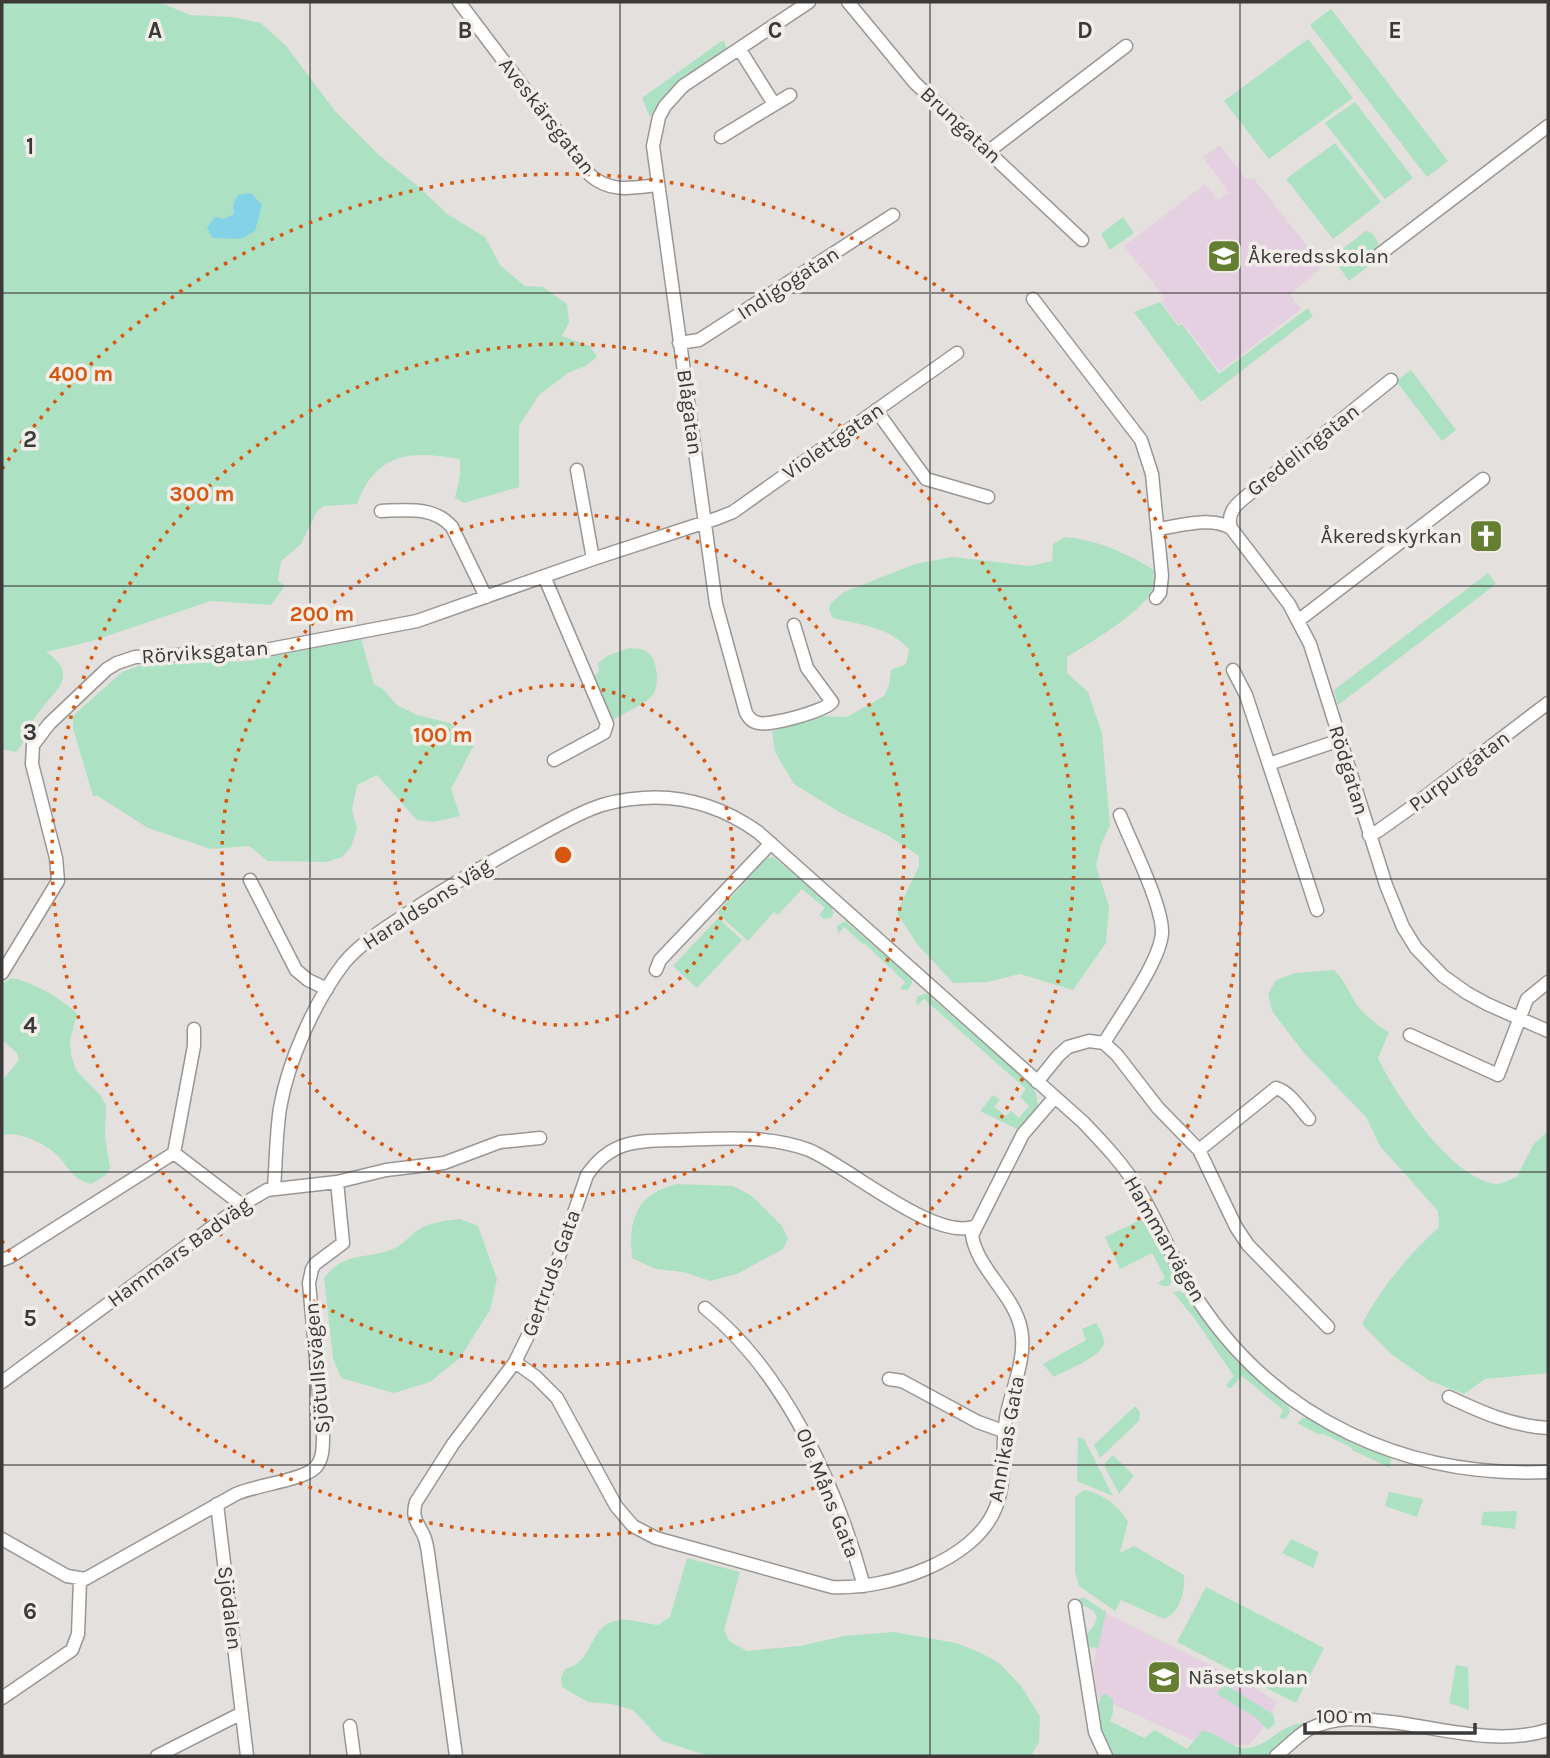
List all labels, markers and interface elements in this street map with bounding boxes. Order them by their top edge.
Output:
text: A [148,17,162,44]
text: B [458,17,472,44]
text: C [768,17,782,44]
text: D [1077,17,1093,44]
text: E [1388,17,1402,44]
street label: Aveskärsgatan [494,53,600,179]
street label: Brungatan [916,82,1006,168]
text: 1 [26,133,34,160]
school or university icon: Åkeredsskolan [1205,237,1243,275]
street label: Indigogatan [733,241,843,325]
place label: Åkeredsskolan [1248,244,1389,268]
text: 400 m [49,362,113,386]
street label: Blågatan [672,368,708,456]
street label: Violettgatan [778,397,888,485]
street label: Gredelingatan [1242,399,1364,501]
text: 2 [23,426,37,453]
text: 300 m [170,482,234,506]
church icon: Åkeredskyrkan [1467,517,1505,555]
place label: Åkeredskyrkan [1321,524,1462,548]
text: 200 m [290,602,354,626]
street label: Rörviksgatan [141,636,269,668]
text: 3 [23,719,37,746]
street label: Rödgatan [1324,722,1374,818]
text: 100 m [413,723,473,747]
street label: Purpurgatan [1404,725,1514,817]
centre of rings [551,843,575,867]
street label: Haraldsons Väg [358,853,496,955]
text: 4 [23,1012,37,1039]
street label: Hammarvägen [1119,1172,1211,1306]
street label: Hammars Badväg [103,1192,255,1312]
street label: Gertruds Gata [517,1206,585,1340]
street label: Sjötullsvägen [299,1301,335,1435]
text: 5 [23,1305,37,1332]
street label: Annikas Gata [983,1374,1029,1504]
street label: Ole Måns Gata [791,1425,865,1561]
street label: Sjödalen [213,1565,247,1651]
text: 6 [23,1598,37,1625]
school or university icon: Näsetskolan [1145,1658,1183,1696]
place label: Näsetskolan [1188,1665,1308,1689]
scale bar [1305,1692,1475,1736]
text: 100 m [1316,1704,1373,1728]

